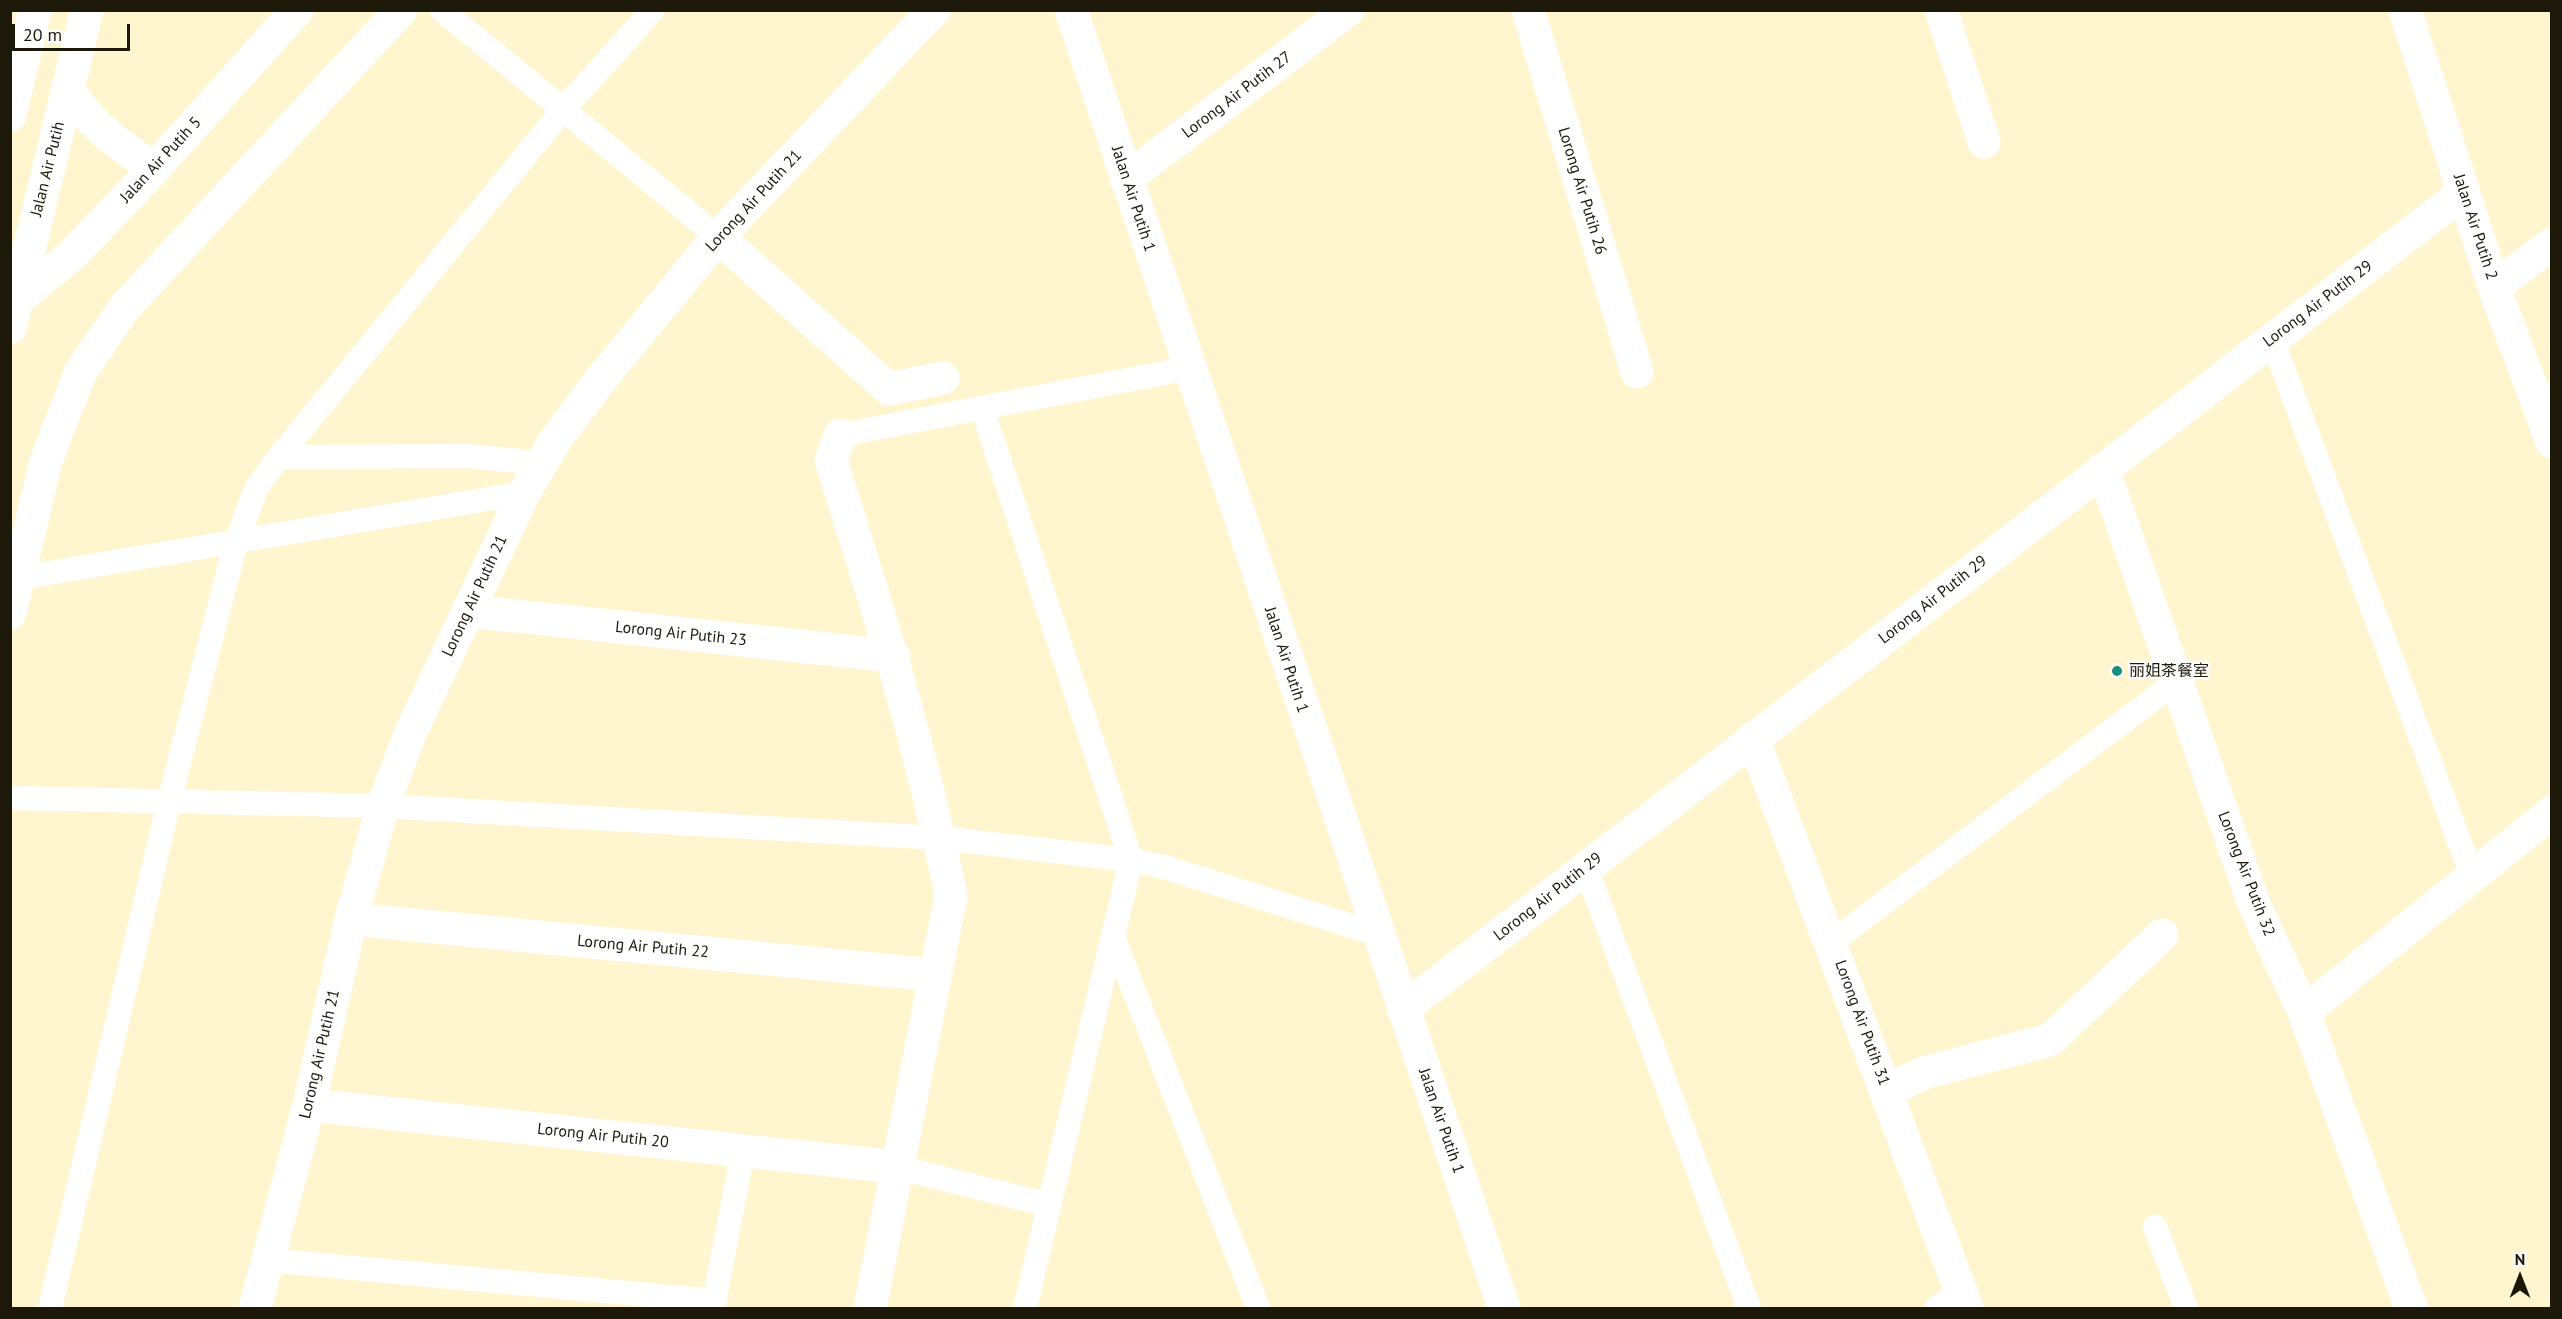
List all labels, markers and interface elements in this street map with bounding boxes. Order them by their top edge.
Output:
scale bar [15,12,134,50]
text: 20 m [23,23,62,46]
street label: Lorong Air Putih 27 [1178,48,1296,142]
street label: Jalan Air Putih 5 [116,113,206,207]
street label: Jalan Air Putih [27,120,69,218]
street label: Lorong Air Putih 26 [1554,125,1610,257]
street label: Jalan Air Putih 1 [1107,144,1159,254]
street label: Lorong Air Putih 21 [702,146,806,256]
street label: Jalan Air Putih 2 [2449,172,2501,282]
street label: Lorong Air Putih 29 [2259,257,2377,351]
street label: Lorong Air Putih 21 [438,532,512,660]
street label: Lorong Air Putih 29 [1875,552,1991,648]
street label: Jalan Air Putih 1 [1260,605,1312,715]
street label: Lorong Air Putih 23 [614,618,748,650]
place label: 丽姐茶餐室 [2129,661,2209,681]
marker: 丽姐茶餐室 [2110,664,2124,678]
street label: Lorong Air Putih 32 [2213,809,2279,939]
street label: Lorong Air Putih 29 [1490,849,1606,945]
street label: Lorong Air Putih 22 [576,932,710,962]
street label: Lorong Air Putih 31 [1830,958,1894,1088]
street label: Lorong Air Putih 21 [296,987,344,1121]
street label: Jalan Air Putih 1 [1414,1066,1468,1176]
street label: Lorong Air Putih 20 [536,1120,670,1152]
north arrow [2490,1247,2550,1307]
text: N [2515,1249,2525,1269]

